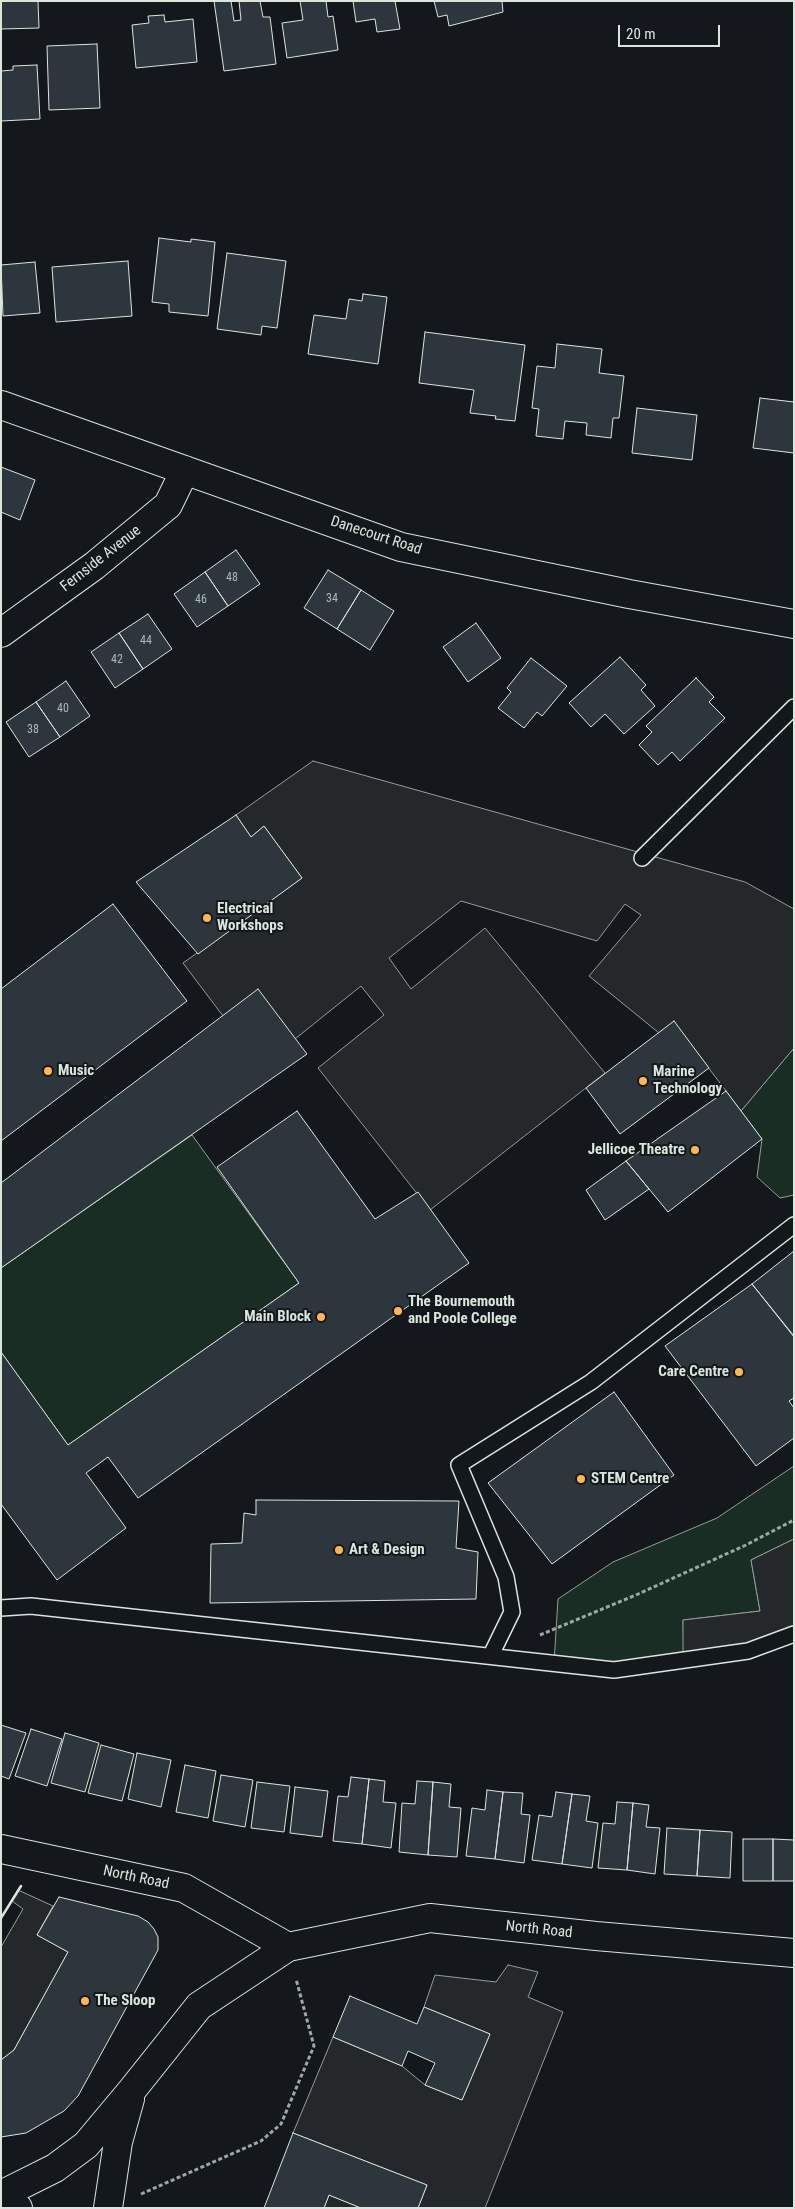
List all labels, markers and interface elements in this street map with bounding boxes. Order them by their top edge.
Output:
scale bar [620,15,722,47]
text: 20 m [626,25,656,43]
street label: Danecourt Road [328,513,424,559]
street label: Fernside Avenue [57,522,145,596]
house number: 48 [226,571,238,585]
house number: 34 [326,592,338,606]
house number: 46 [195,593,207,607]
house number: 44 [140,634,152,648]
house number: 42 [111,653,123,667]
house number: 40 [57,702,69,716]
house number: 38 [27,723,39,737]
place label: Electrical Workshops [217,900,284,935]
marker: Electrical Workshops [201,912,213,924]
place label: Music [58,1062,94,1080]
place label: Marine Technology [653,1063,722,1098]
marker: Music [42,1065,54,1077]
marker: Marine Technology [637,1075,649,1087]
place label: Jellicoe Theatre [588,1141,685,1159]
marker: Jellicoe Theatre [689,1144,701,1156]
place label: The Bournemouth and Poole College [408,1293,517,1328]
marker: The Bournemouth and Poole College [392,1305,404,1317]
place label: Main Block [244,1308,311,1326]
marker: Main Block [315,1311,327,1323]
place label: Care Centre [658,1363,729,1381]
marker: Care Centre [733,1366,745,1378]
place label: STEM Centre [591,1470,669,1488]
marker: STEM Centre [575,1473,587,1485]
place label: Art & Design [349,1541,425,1559]
marker: Art & Design [333,1544,345,1556]
street label: North Road [101,1862,171,1894]
street label: North Road [505,1918,573,1942]
place label: The Sloop [95,1992,155,2010]
marker: The Sloop [79,1995,91,2007]

